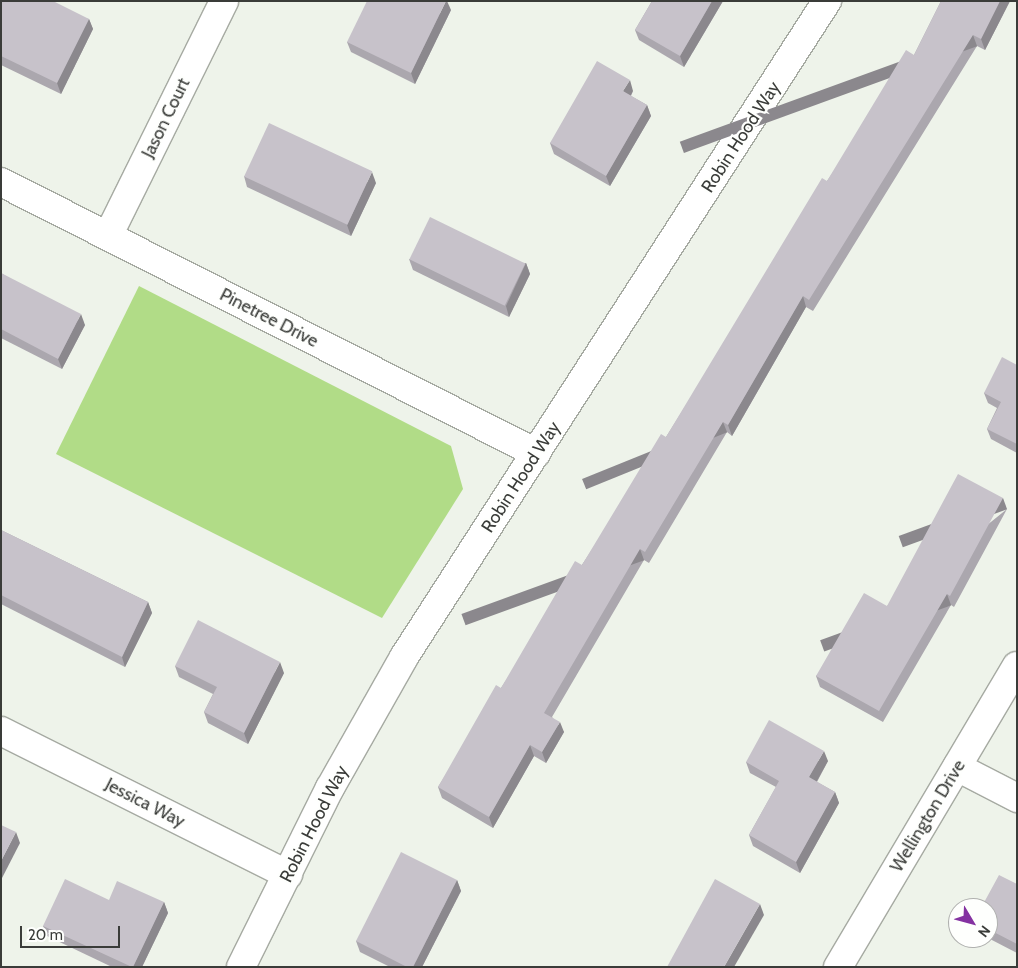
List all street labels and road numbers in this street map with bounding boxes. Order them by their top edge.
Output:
street label: Jason Court [137,74,195,162]
street label: Robin Hood Way [697,77,785,197]
street label: Pinetree Drive [216,284,322,352]
street label: Robin Hood Way [477,417,565,537]
street label: Wellington Drive [886,756,970,876]
street label: Robin Hood Way [275,762,353,886]
street label: Jessica Way [101,774,189,832]

